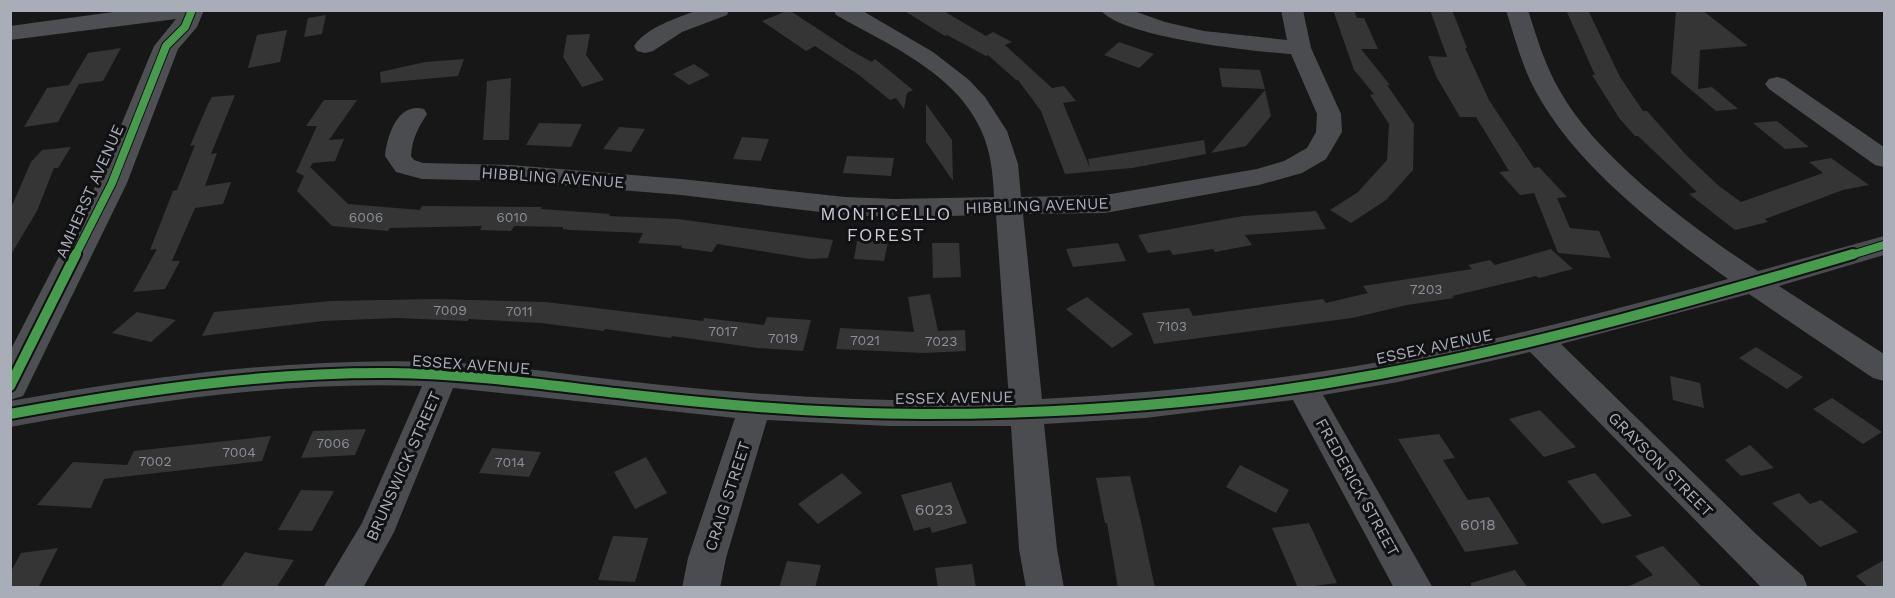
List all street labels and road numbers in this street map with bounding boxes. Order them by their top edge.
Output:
street label: AMHERST AVENUE [51,122,127,261]
street label: HIBBLING AVENUE [481,163,625,192]
street label: HIBBLING AVENUE [965,194,1109,217]
street label: ESSEX AVENUE [1374,325,1494,368]
street label: ESSEX AVENUE [411,351,531,378]
street label: ESSEX AVENUE [895,387,1013,408]
street label: BRUNSWICK STREET [362,388,445,544]
street label: GRAYSON STREET [1604,408,1717,521]
street label: FREDERICK STREET [1312,415,1404,560]
street label: CRAIG STREET [701,439,754,553]

